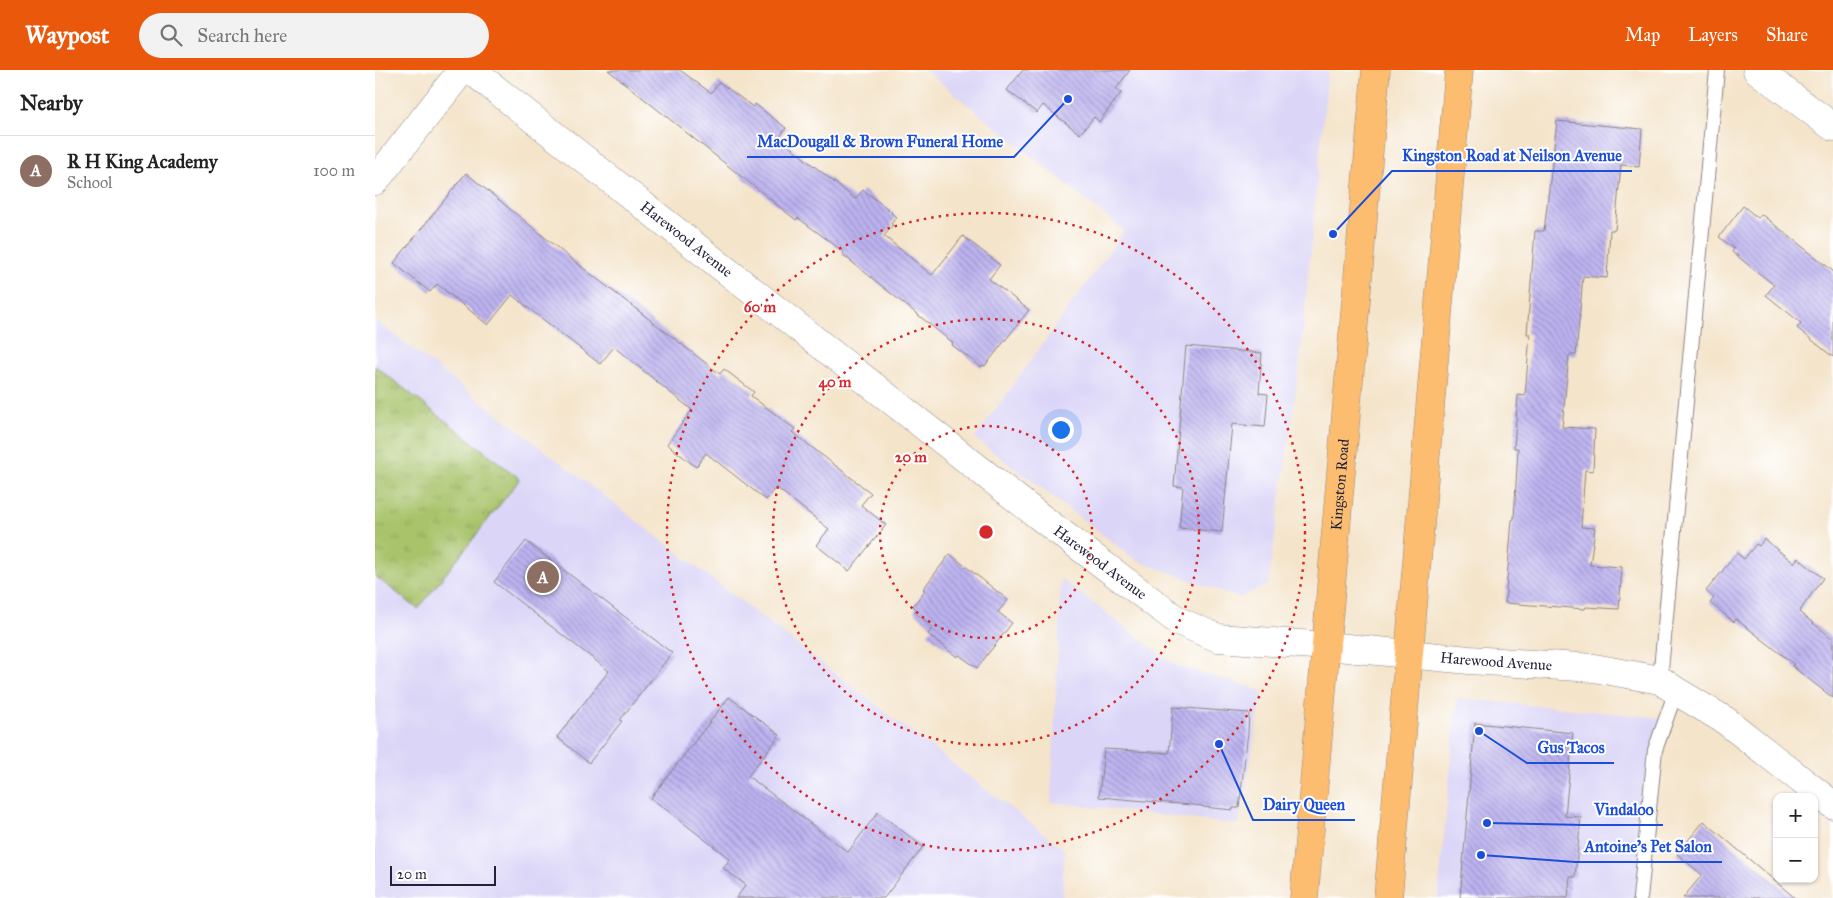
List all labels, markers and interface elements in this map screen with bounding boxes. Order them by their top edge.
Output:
search box [139,13,489,58]
text: Waypost [25,20,109,50]
icon: search [157,21,185,49]
text: Search here [197,24,287,47]
text: Map [1625,24,1660,46]
text: Layers [1688,24,1738,46]
text: Share [1766,24,1808,46]
text: Nearby [20,90,83,116]
callout: MacDougall & Brown Funeral Home [747,126,1014,157]
text: MacDougall & Brown Funeral Home [757,132,1003,152]
callout: Kingston Road at Neilson Avenue [1392,140,1632,171]
text: Kingston Road at Neilson Avenue [1402,146,1622,166]
text: R H King Academy [67,150,218,173]
text: A [31,161,41,180]
text: 100 m [313,161,355,180]
text: School [67,173,112,192]
street label: Harewood Avenue [637,198,736,281]
text: 60 m [744,298,777,316]
text: 40 m [819,373,852,392]
your location [1048,417,1074,443]
street label: Kingston Road [1327,438,1353,531]
text: 20 m [895,448,927,466]
street label: Harewood Avenue [1050,521,1150,603]
centre of rings [977,523,995,541]
pin: A [527,558,559,596]
street label: Harewood Avenue [1439,648,1553,674]
callout: Gus Tacos [1527,732,1614,763]
text: Gus Tacos [1537,738,1605,757]
callout: Dairy Queen [1253,789,1355,820]
map controls [1773,793,1818,883]
button: + [1773,793,1818,838]
callout: Vindaloo [1584,794,1663,825]
text: Dairy Queen [1263,795,1346,815]
text: Vindaloo [1593,800,1654,819]
callout: Antoine's Pet Salon [1575,831,1722,862]
text: Antoine's Pet Salon [1583,837,1712,856]
button: − [1773,838,1818,883]
scale bar [390,863,496,886]
text: 20 m [397,866,427,883]

